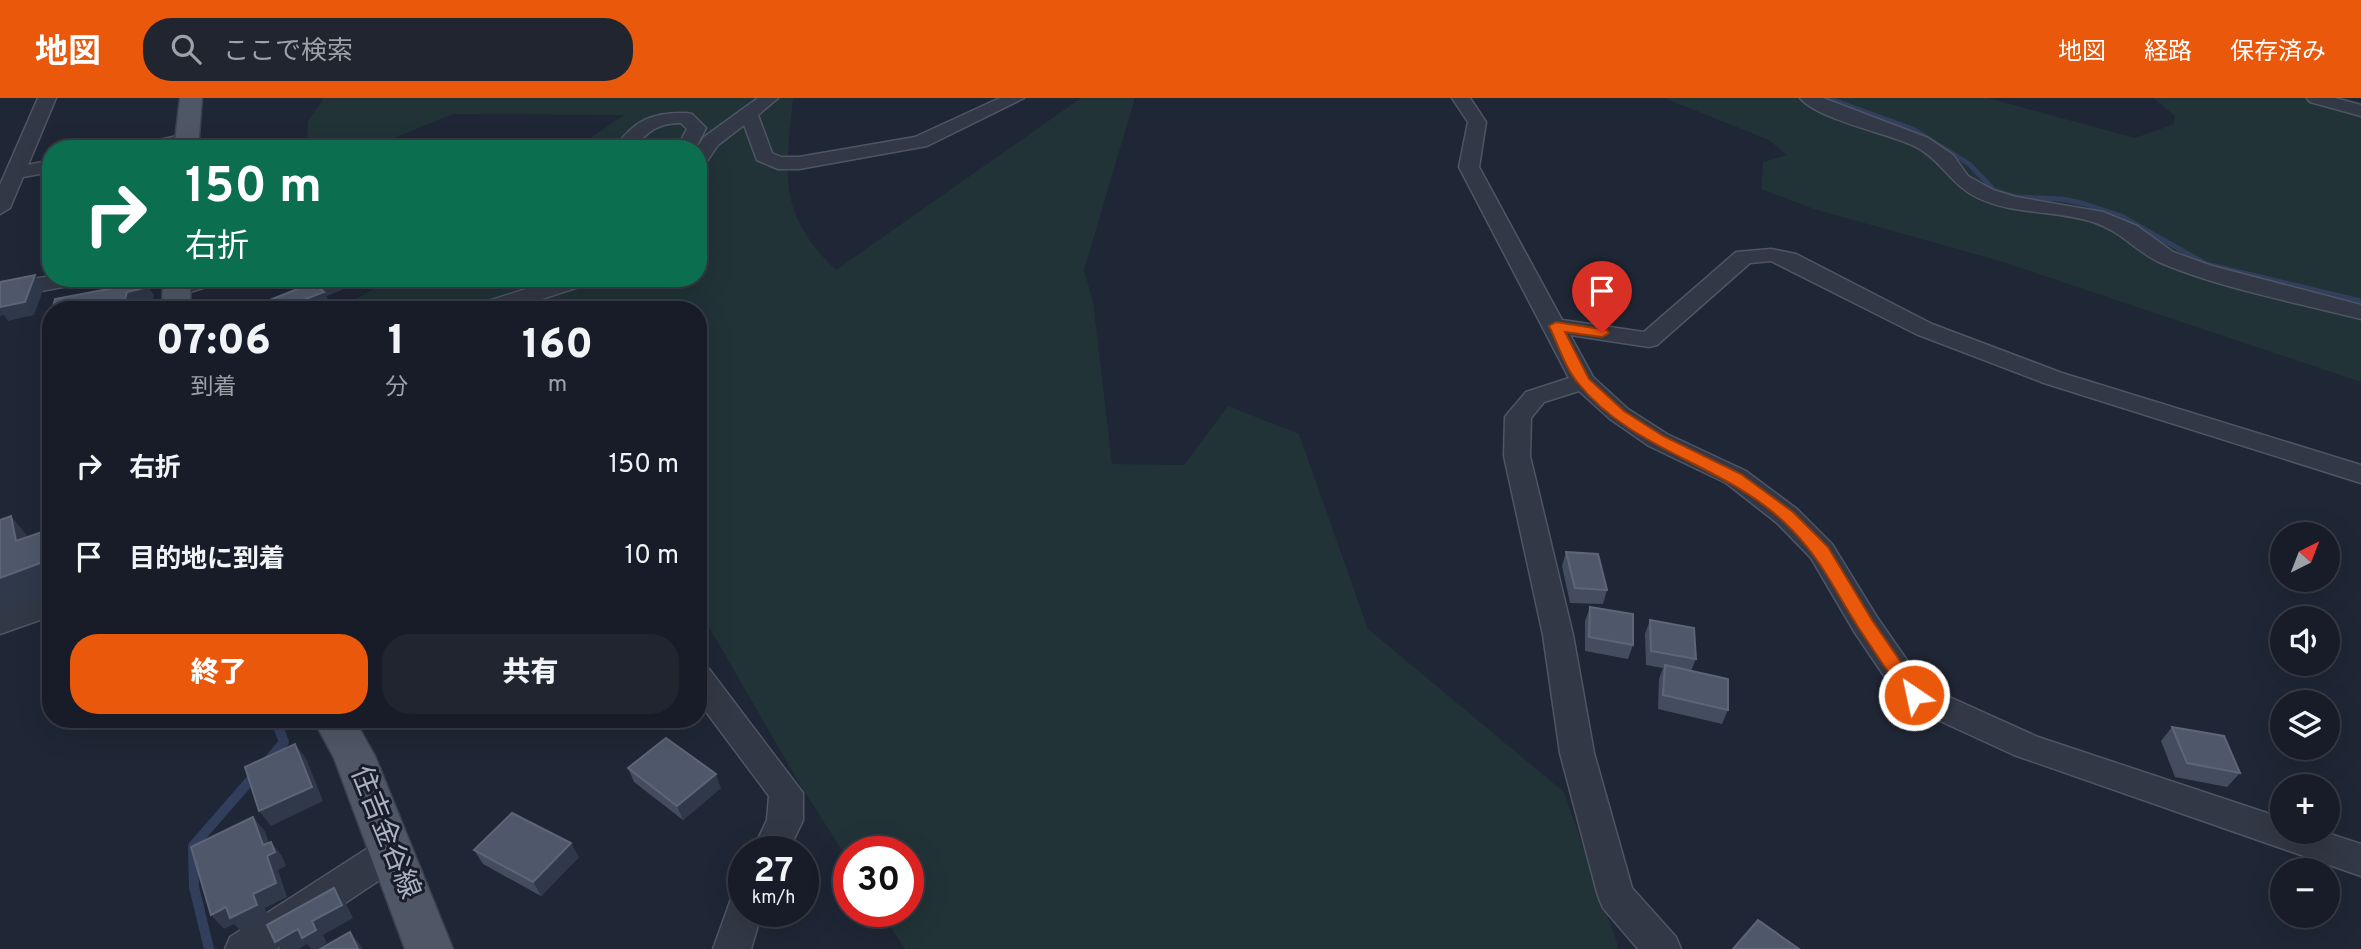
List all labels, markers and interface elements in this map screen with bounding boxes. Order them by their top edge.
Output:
search box [143,18,633,81]
icon: search [167,30,205,68]
text: 地図 [35,33,101,75]
text: ここで検索 [223,36,353,69]
text: 地図 [2058,38,2106,68]
text: 経路 [2144,38,2192,68]
text: 保存済み [2230,38,2326,68]
text: 150 m [185,158,322,220]
icon: right [70,168,161,259]
text: 右折 [185,228,249,268]
pin [1572,261,1632,333]
icon: arrive [1583,272,1621,310]
text: 07:06 [156,316,271,369]
text: 1 [388,316,405,369]
text: 160 [522,320,593,373]
text: m [548,371,567,400]
text: 到着 [190,374,236,403]
text: 分 [385,374,408,403]
icon: right [70,447,108,485]
text: 150 m [608,449,679,482]
text: 右折 [129,453,181,486]
north arrow [2270,522,2340,592]
map controls [2270,522,2340,928]
icon: arrive [70,538,108,576]
text: 10 m [624,540,679,573]
text: 目的地に到着 [129,544,285,577]
button: sound [2270,606,2340,676]
button: 終了 [70,634,368,714]
button: 共有 [382,634,679,714]
position arrow [1877,658,1951,732]
button: layers [2270,690,2340,760]
street label: 住吉金谷線 [341,761,427,905]
button: + [2270,774,2340,844]
speed limit sign: 30 [833,836,924,927]
text: 27 [754,850,793,894]
button: − [2270,858,2340,928]
text: km/h [752,887,795,910]

